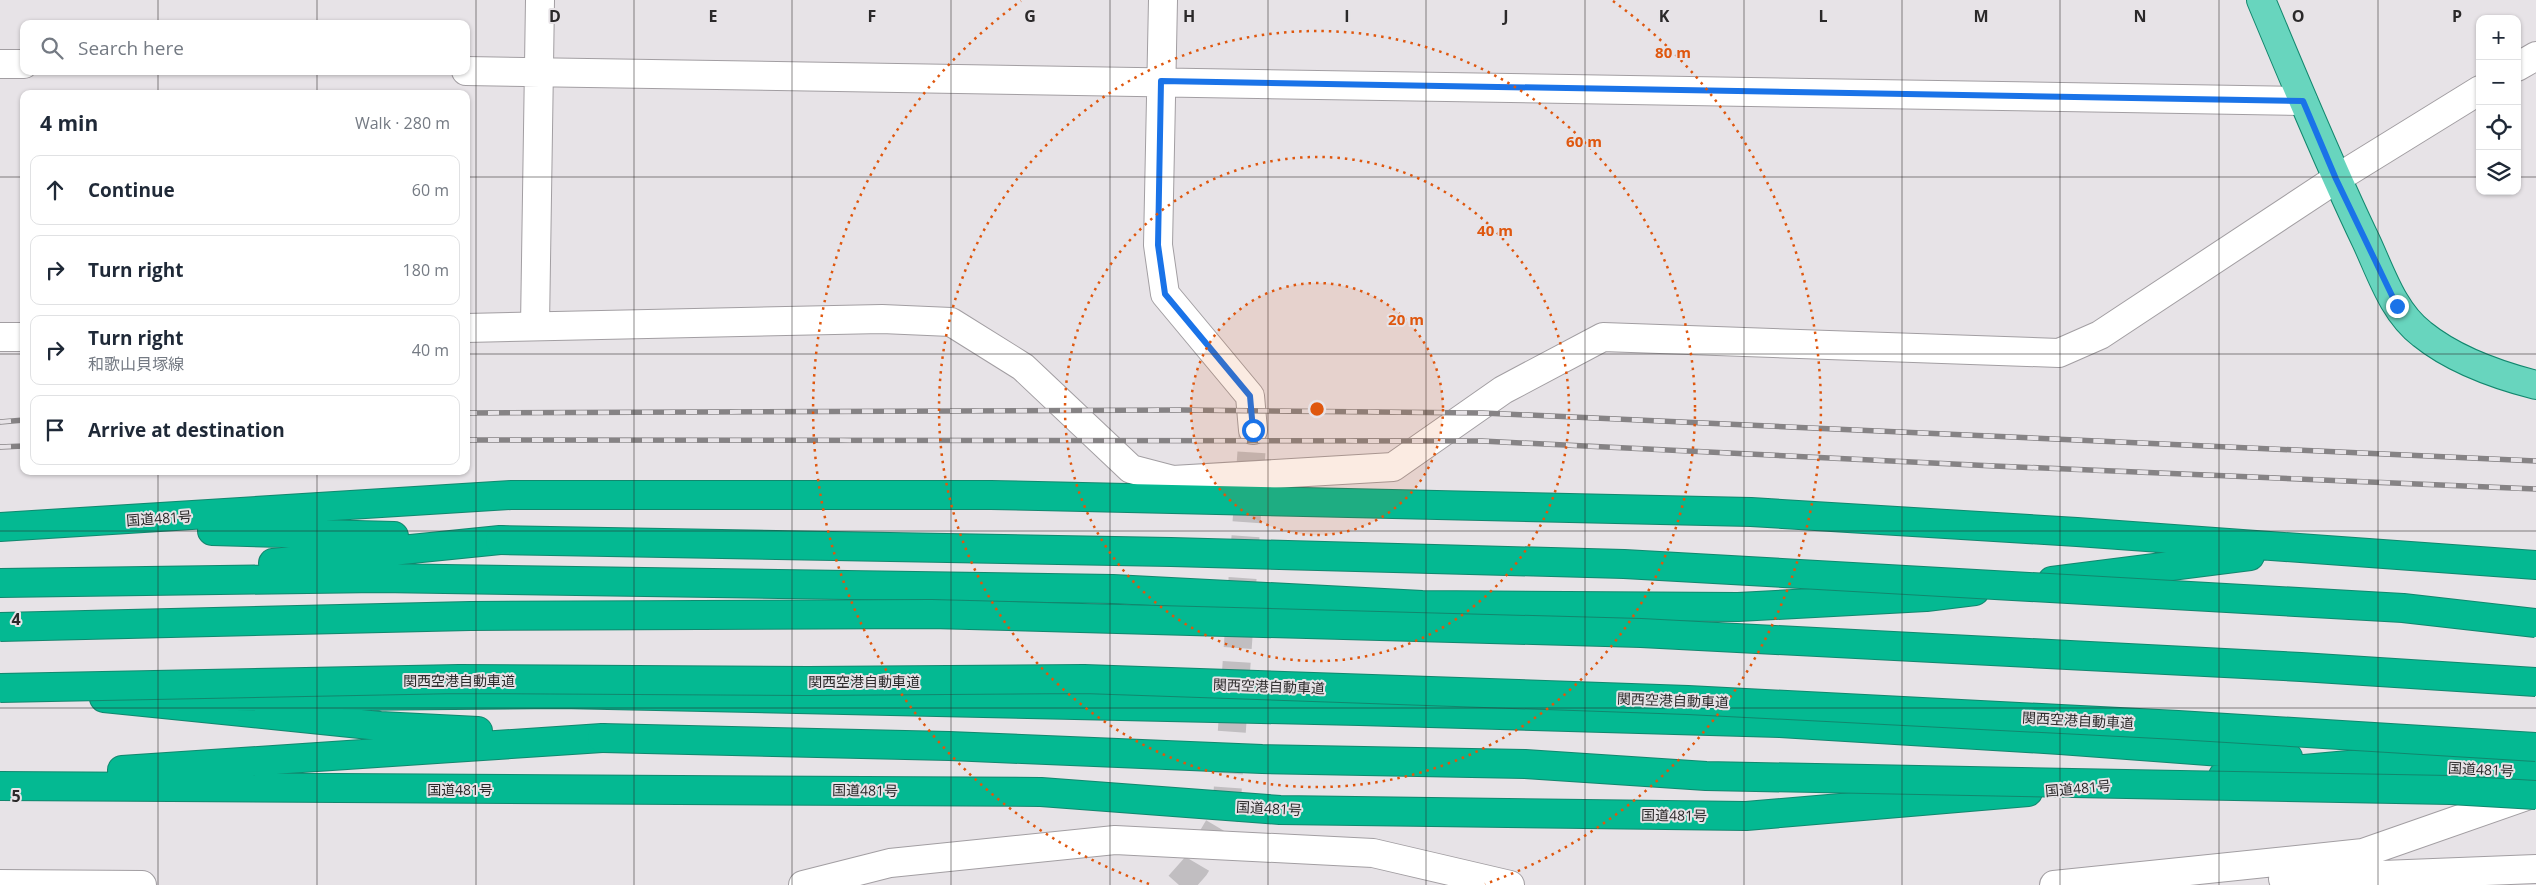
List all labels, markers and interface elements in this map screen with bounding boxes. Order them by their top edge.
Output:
text: D [549,5,561,27]
text: E [709,5,718,27]
text: F [868,5,876,27]
text: G [1024,5,1036,27]
text: H [1183,5,1195,27]
text: I [1344,5,1350,27]
text: J [1501,5,1509,27]
text: K [1659,5,1670,27]
text: L [1818,5,1828,27]
text: M [1973,5,1989,27]
text: N [2133,5,2147,27]
text: O [2292,5,2304,27]
text: P [2452,5,2462,27]
map controls [2476,15,2521,195]
button: + [2476,15,2521,60]
search box [20,20,470,75]
icon: search [38,34,66,62]
text: Search here [78,35,184,61]
text: 80 m [1655,42,1691,62]
button: − [2476,60,2521,105]
button: locate [2476,105,2521,150]
text: 4 min [40,109,98,137]
text: Walk · 280 m [355,112,450,134]
text: 60 m [1566,131,1602,151]
button: layers [2476,150,2521,195]
icon: ahead [41,176,69,204]
text: Continue [88,177,175,203]
text: 60 m [412,179,449,201]
text: 40 m [1477,220,1513,240]
icon: right [41,256,69,284]
text: Turn right [88,257,183,283]
text: 180 m [403,259,449,281]
route end [2386,295,2409,318]
text: 20 m [1388,309,1424,329]
text: Turn right [88,325,183,351]
icon: right [41,336,69,364]
text: 40 m [412,339,449,361]
text: 和歌山貝塚線 [88,353,184,375]
centre of rings [1308,400,1326,418]
icon: arrive [41,416,69,444]
text: Arrive at destination [88,417,285,443]
route start [1242,419,1265,442]
street label: 国道481号 [125,506,193,530]
text: 4 [11,608,21,630]
street label: 関西空港自動車道 [403,671,515,690]
street label: 関西空港自動車道 [808,672,920,691]
street label: 関西空港自動車道 [1213,675,1325,697]
street label: 関西空港自動車道 [1617,689,1729,711]
street label: 関西空港自動車道 [2022,708,2134,732]
street label: 国道481号 [2448,758,2514,780]
street label: 国道481号 [2044,776,2112,800]
street label: 国道481号 [427,780,493,799]
street label: 国道481号 [832,780,898,800]
text: 5 [11,785,21,807]
street label: 国道481号 [1236,797,1302,819]
street label: 国道481号 [1641,805,1707,825]

